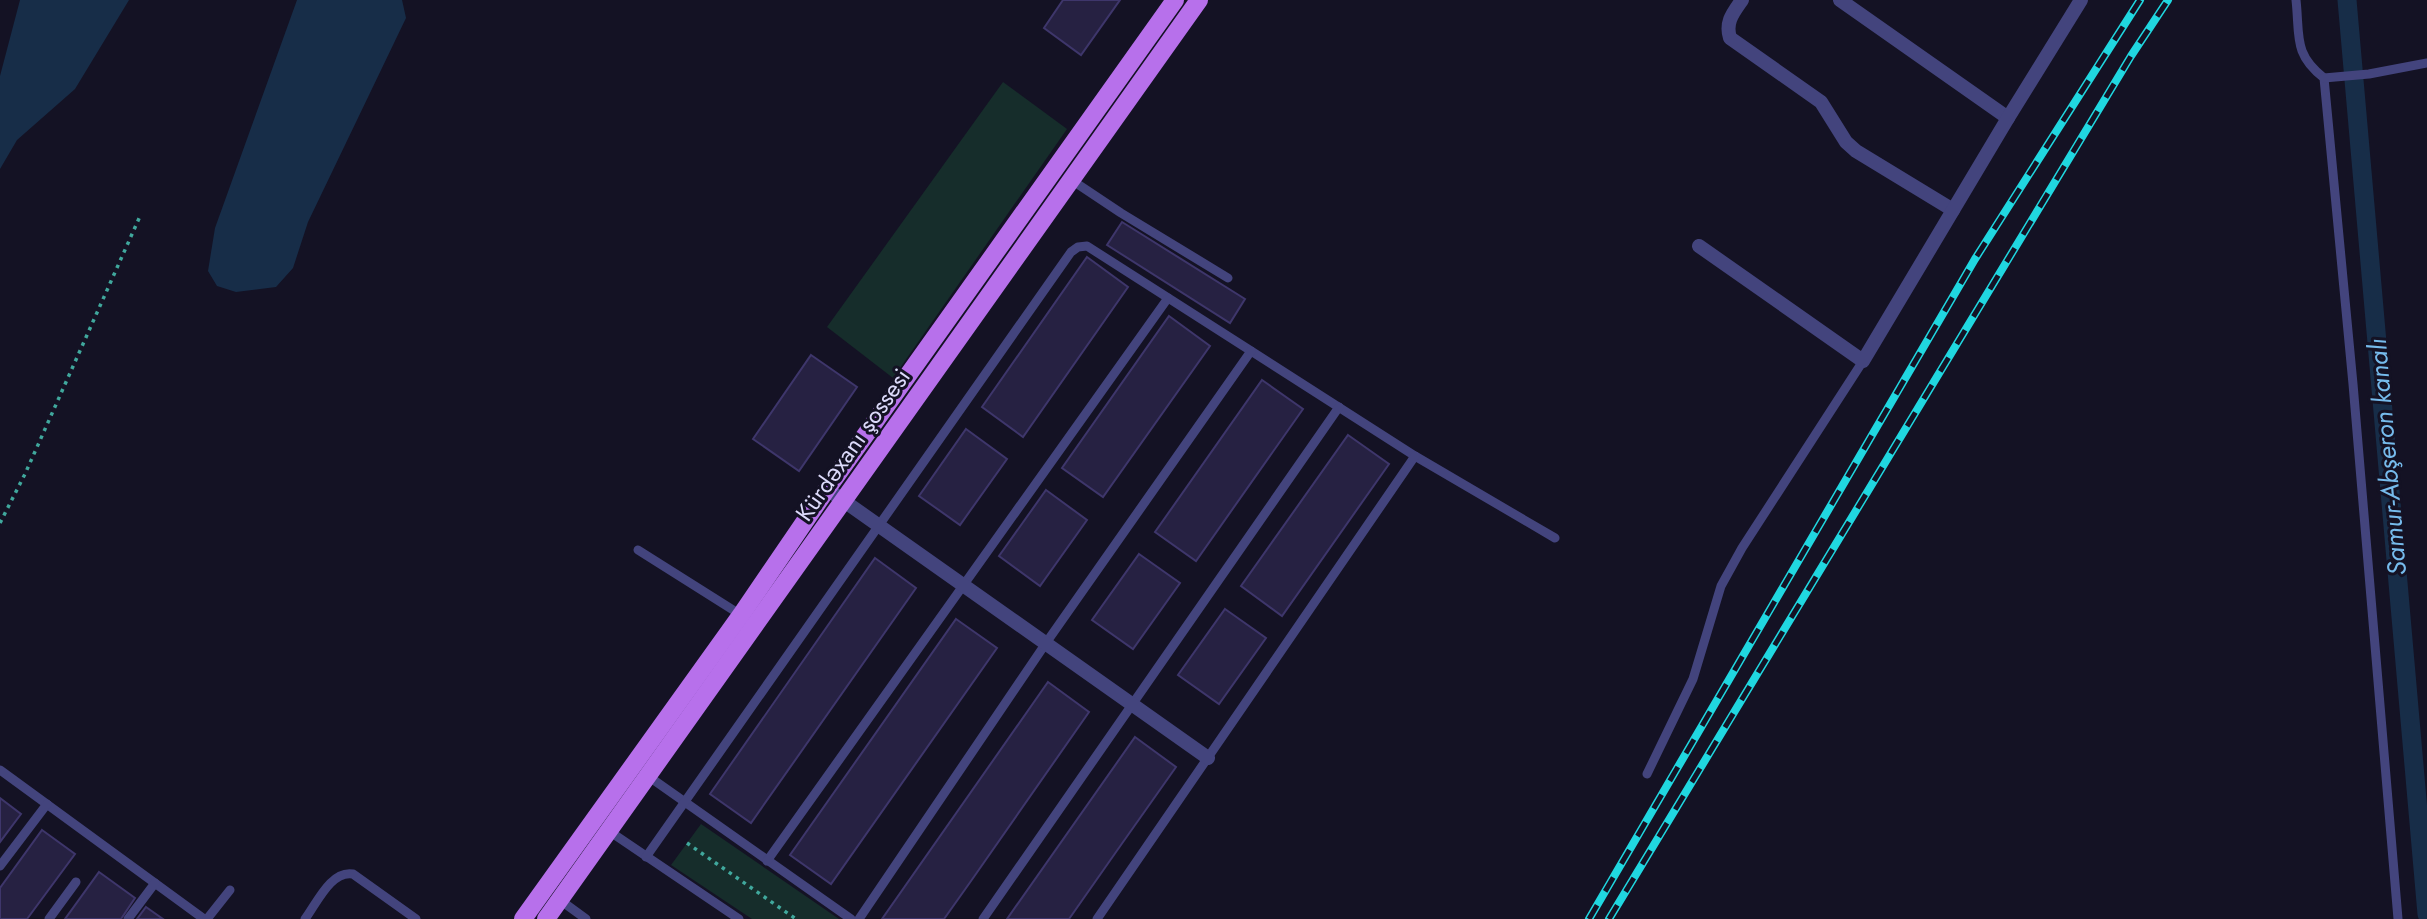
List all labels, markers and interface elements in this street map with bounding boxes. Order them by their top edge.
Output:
water label: Samur-Abşeron kanalı [2358,337,2416,577]
street label: Kürdəxanı şossesi [787,361,918,528]

